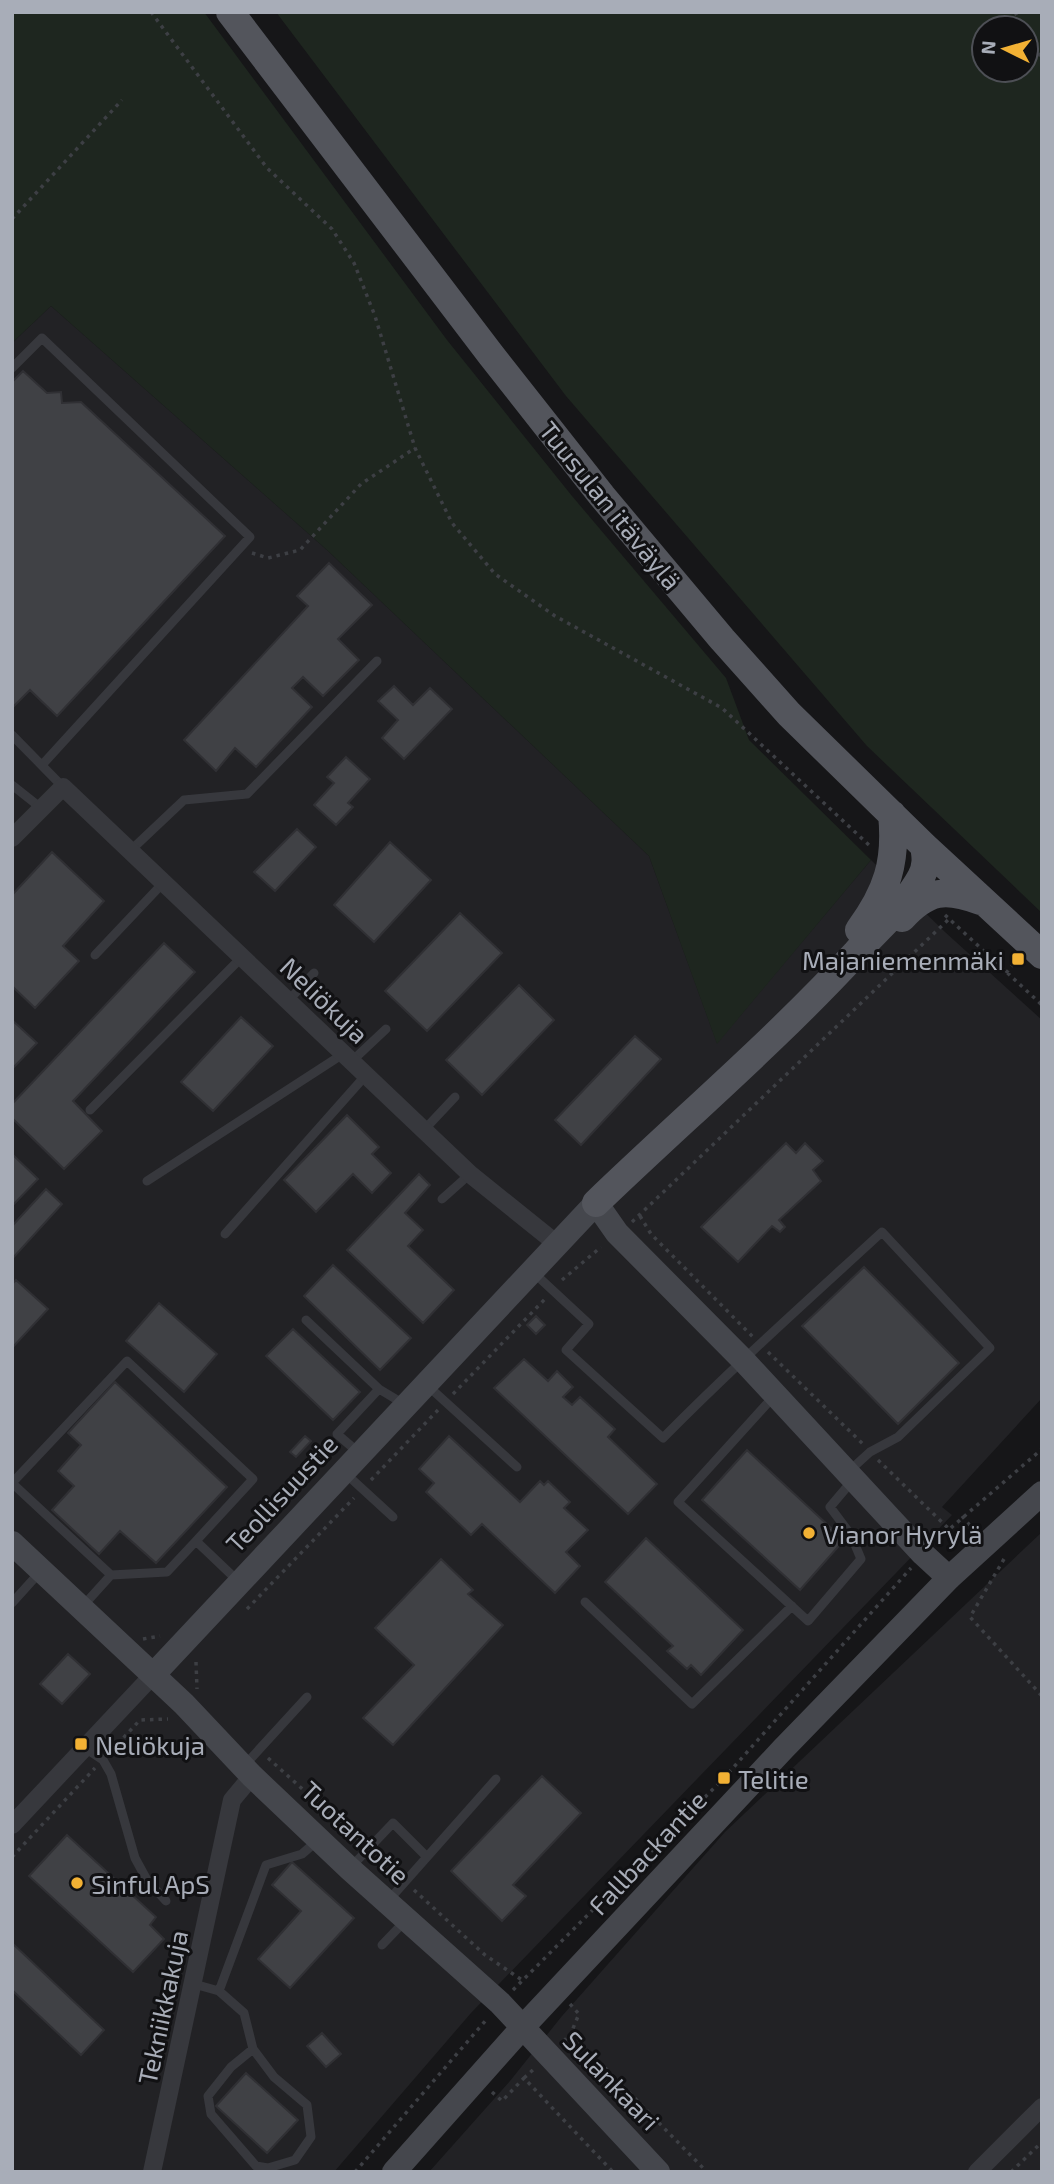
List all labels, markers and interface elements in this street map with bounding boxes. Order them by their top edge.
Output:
north arrow [970,14,1040,84]
text: N [976,40,1000,55]
street label: Tuusulan itäväylä [534,415,688,595]
place label: Majaniemenmäki [802,944,1004,975]
street label: Neliökuja [275,951,375,1049]
marker: Majaniemenmäki [1010,951,1026,967]
street label: Teollisuustie [219,1428,343,1558]
place label: Vianor Hyrylä [823,1518,982,1549]
marker: Vianor Hyrylä [801,1525,817,1541]
place label: Neliökuja [95,1729,205,1760]
marker: Neliökuja [73,1736,89,1752]
place label: Telitie [738,1763,809,1794]
marker: Telitie [716,1770,732,1786]
street label: Tuotantotie [295,1774,417,1890]
street label: Fallbackantie [582,1784,712,1920]
place label: Sinful ApS [91,1868,210,1899]
marker: Sinful ApS [69,1875,85,1891]
street label: Tekniikkakuja [131,1927,193,2087]
street label: Sulankaari [557,2024,667,2136]

